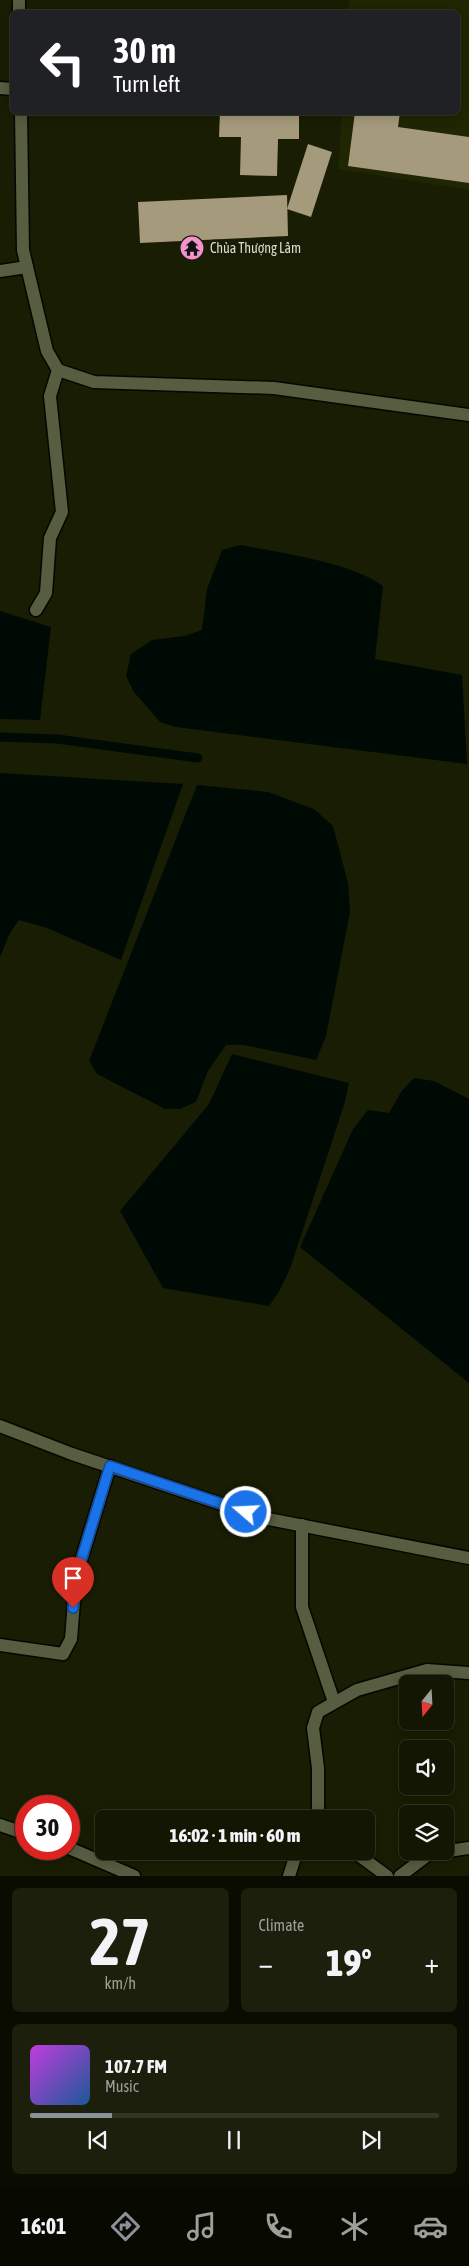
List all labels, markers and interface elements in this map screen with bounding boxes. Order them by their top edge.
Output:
icon: left [30,30,95,95]
text: 30 m [113,30,176,70]
text: Turn left [113,71,180,97]
temple icon: Chùa Thượng Lâm [179,235,205,261]
place label: Chùa Thượng Lâm [210,240,301,256]
position arrow [219,1485,271,1537]
pin [52,1557,94,1608]
icon: arrive [59,1564,87,1592]
north arrow [399,1675,454,1730]
map controls [399,1675,454,1860]
button: sound [399,1740,454,1795]
speed limit sign: 30 [15,1795,80,1860]
button: layers [399,1805,454,1860]
text: 16:02 · 1 min · 60 m [170,1824,300,1846]
text: 27 [90,1904,151,1979]
text: Climate [259,1916,304,1934]
text: 19° [326,1941,372,1984]
text: − [259,1947,273,1979]
text: + [424,1947,439,1979]
text: km/h [104,1974,136,1992]
text: 107.7 FM [105,2055,167,2077]
text: Music [105,2077,139,2095]
icon: previous [84,2126,112,2154]
icon: pause [220,2126,248,2154]
icon: next [357,2126,385,2154]
icon: directions [108,2209,143,2244]
icon: music [184,2209,219,2244]
icon: phone [261,2209,296,2244]
icon: climate [337,2209,372,2244]
icon: car [413,2209,448,2244]
text: 16:01 [21,2213,66,2239]

